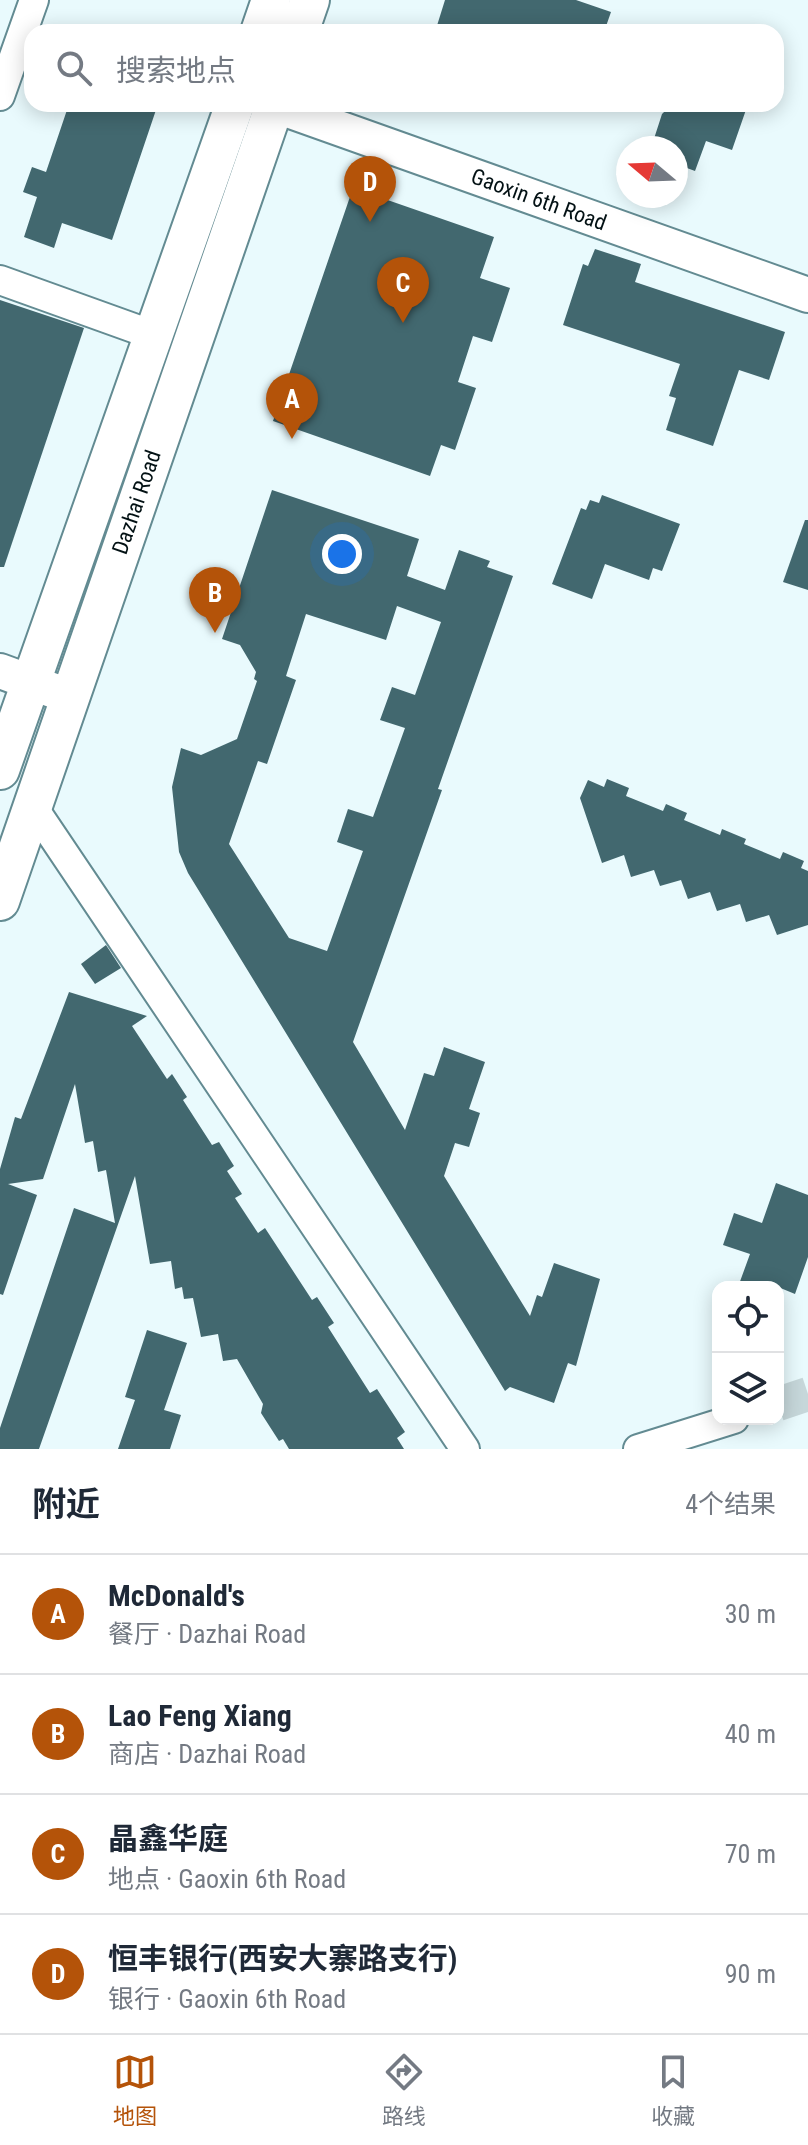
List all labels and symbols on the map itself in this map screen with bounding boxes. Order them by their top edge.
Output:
north arrow [616,136,688,208]
pin: D [344,156,396,222]
street label: Gaoxin 6th Road [468,163,610,235]
pin: C [377,257,429,323]
pin: A [266,373,318,439]
street label: Dazhai Road [107,447,166,557]
your location [322,534,362,574]
pin: B [189,567,241,633]

